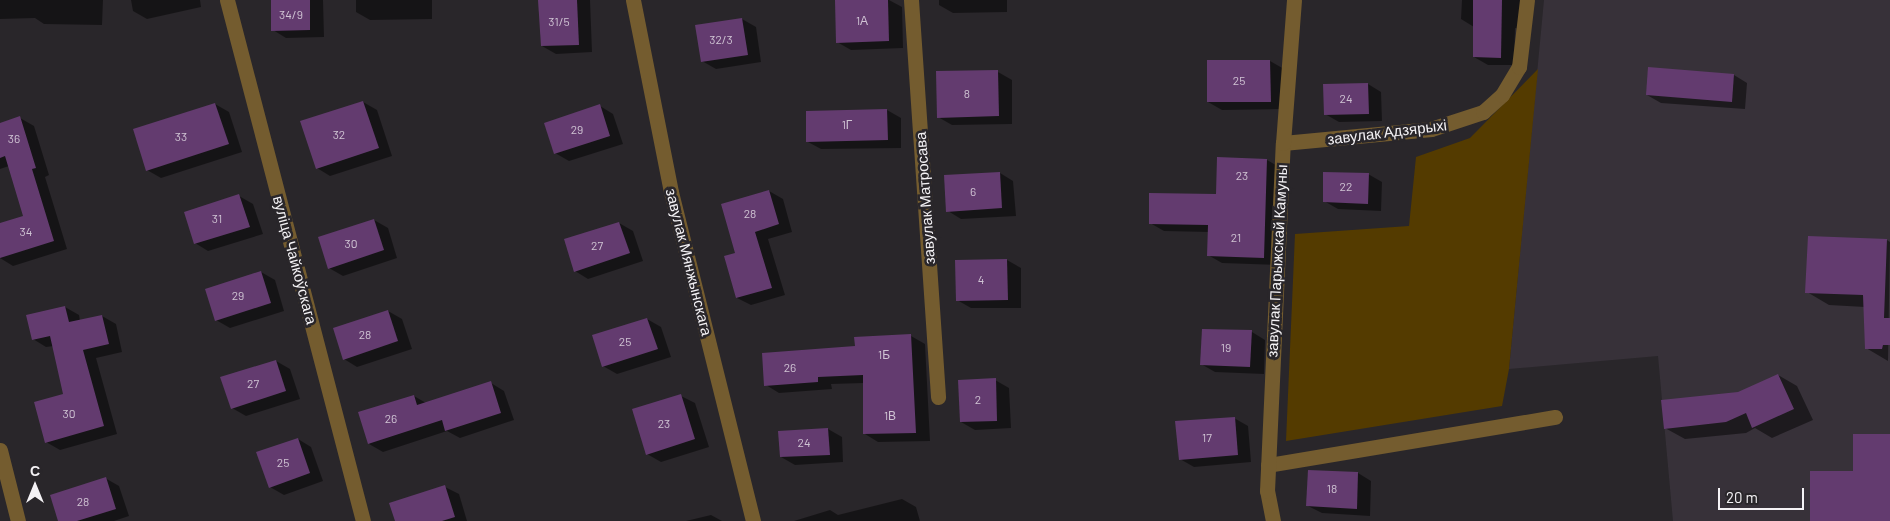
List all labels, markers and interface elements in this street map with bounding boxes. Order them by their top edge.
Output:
house number: 34/9 [279,8,303,22]
house number: 1А [856,14,868,28]
house number: 31/5 [548,15,570,29]
house number: 32/3 [709,33,733,47]
house number: 25 [1233,74,1245,88]
house number: 8 [964,87,970,101]
house number: 24 [1339,92,1353,106]
street label: завулак Адзярыхі [1326,116,1448,148]
house number: 1Г [842,118,852,132]
house number: 29 [571,123,583,137]
house number: 32 [333,128,345,142]
house number: 33 [175,130,187,144]
street label: завулак Матросава [911,131,939,265]
house number: 36 [8,132,20,146]
street label: завулак Парыжскай Камуны [1263,164,1291,358]
house number: 23 [1236,169,1248,183]
house number: 22 [1340,180,1352,194]
house number: 6 [970,185,976,199]
street label: завулак Мянжынскага [662,187,716,337]
street label: вуліца Чайкоўскага [269,194,321,326]
house number: 28 [744,207,756,221]
house number: 31 [212,212,222,226]
house number: 34 [20,225,32,239]
house number: 21 [1231,231,1241,245]
house number: 30 [345,237,357,251]
house number: 27 [591,239,603,253]
house number: 4 [978,273,984,287]
house number: 29 [232,289,244,303]
house number: 28 [359,328,371,342]
house number: 25 [619,335,631,349]
house number: 19 [1221,341,1231,355]
house number: 1Б [878,348,890,362]
house number: 26 [784,361,796,375]
house number: 27 [247,377,259,391]
house number: 2 [975,393,981,407]
house number: 30 [63,407,75,421]
house number: 1В [884,409,896,423]
house number: 26 [385,412,397,426]
house number: 23 [658,417,670,431]
house number: 17 [1202,431,1212,445]
house number: 24 [797,436,811,450]
house number: 25 [277,456,289,470]
north arrow [10,461,60,511]
text: С [30,462,40,479]
scale bar [1720,478,1806,510]
house number: 18 [1327,482,1337,496]
text: 20 m [1726,488,1758,506]
house number: 28 [77,495,89,509]

